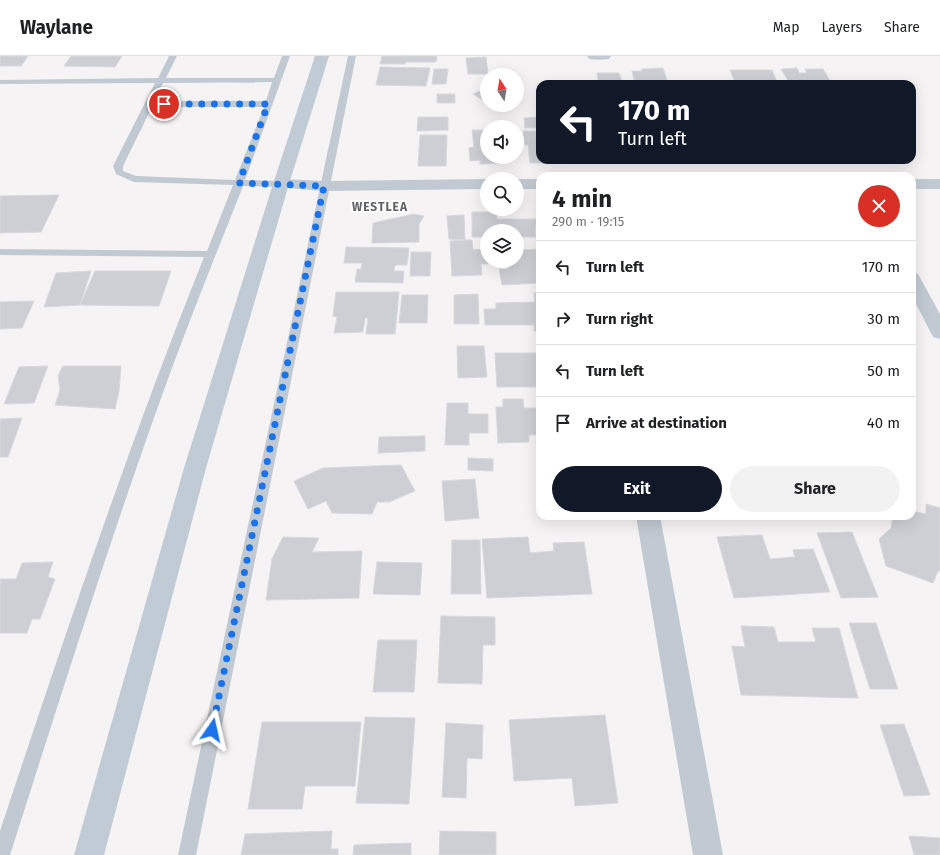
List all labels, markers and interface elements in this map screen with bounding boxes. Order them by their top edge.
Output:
text: Waylane [20,16,93,39]
text: Map [773,19,799,36]
text: Layers [821,19,862,36]
text: Share [884,19,920,36]
north arrow [480,68,524,112]
map controls [480,68,524,268]
pin [147,87,181,121]
icon: arrive [153,93,175,115]
text: 170 m [618,94,690,127]
icon: left [552,96,604,148]
button: sound [480,120,524,164]
text: Turn left [618,128,687,150]
button: search [480,172,524,216]
text: 4 min [552,185,612,213]
button: close [858,185,900,227]
district label: WESTLEA [352,200,408,214]
text: 290 m · 19:15 [552,214,624,229]
button: layers [480,224,524,268]
icon: left [552,256,574,278]
text: Turn left [586,258,644,276]
text: 170 m [862,258,900,276]
icon: right [552,308,574,330]
text: Turn right [586,310,653,328]
text: 30 m [867,310,900,328]
icon: left [552,360,574,382]
text: Turn left [586,362,644,380]
text: 50 m [867,362,900,380]
icon: arrive [552,412,574,434]
text: Arrive at destination [586,414,727,432]
text: 40 m [867,414,900,432]
button: Exit [552,466,722,512]
button: Share [730,466,900,512]
position arrow [191,709,233,751]

